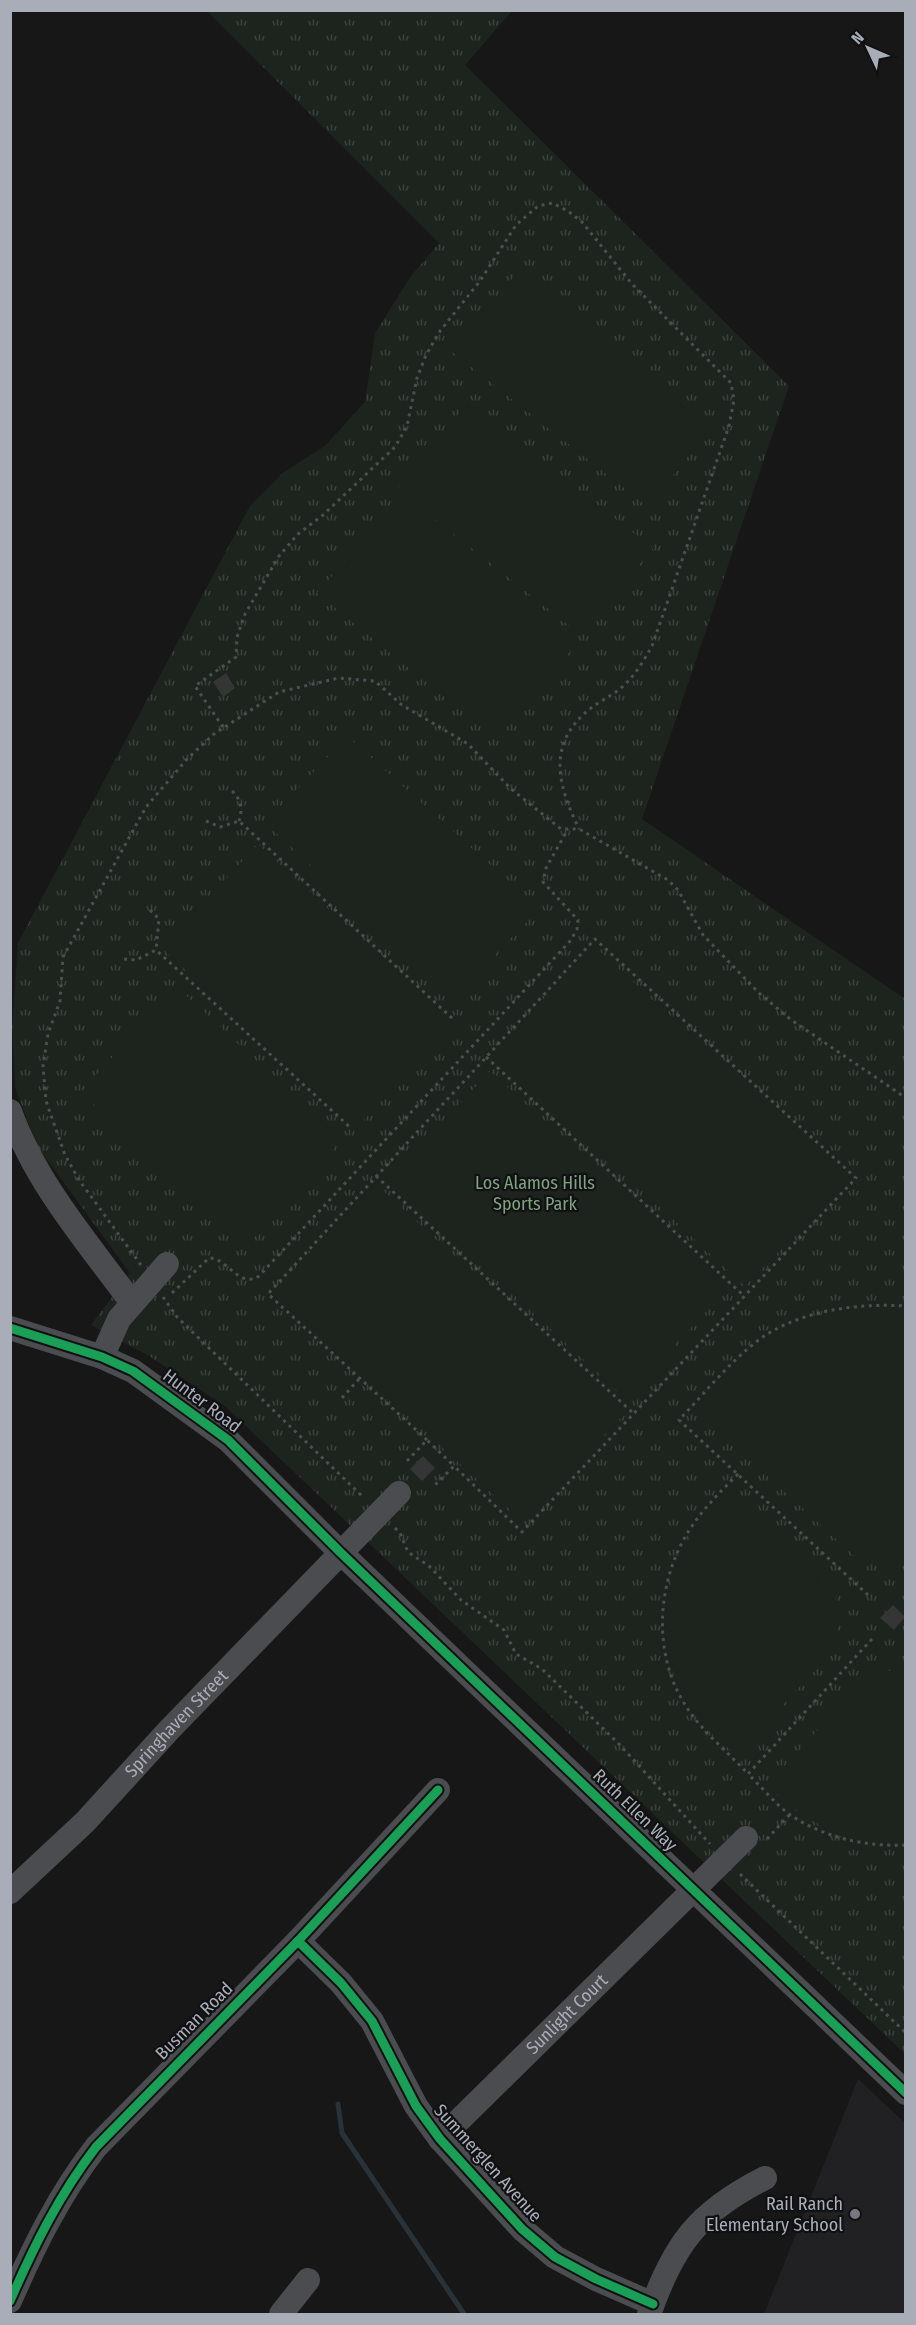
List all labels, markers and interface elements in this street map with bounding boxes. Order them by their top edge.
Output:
north arrow [838,18,898,78]
text: N [847,28,868,48]
park label: Los Alamos Hills Sports Park [475,1172,595,1215]
street label: Hunter Road [159,1364,245,1438]
street label: Springhaven Street [120,1665,233,1782]
street label: Ruth Ellen Way [588,1764,682,1856]
street label: Sunlight Court [522,1969,612,2059]
street label: Busman Road [151,1978,237,2064]
street label: Summerglen Avenue [429,2100,547,2226]
place label: Rail Ranch Elementary School [706,2193,843,2236]
marker: Rail Ranch Elementary School [848,2207,862,2221]

